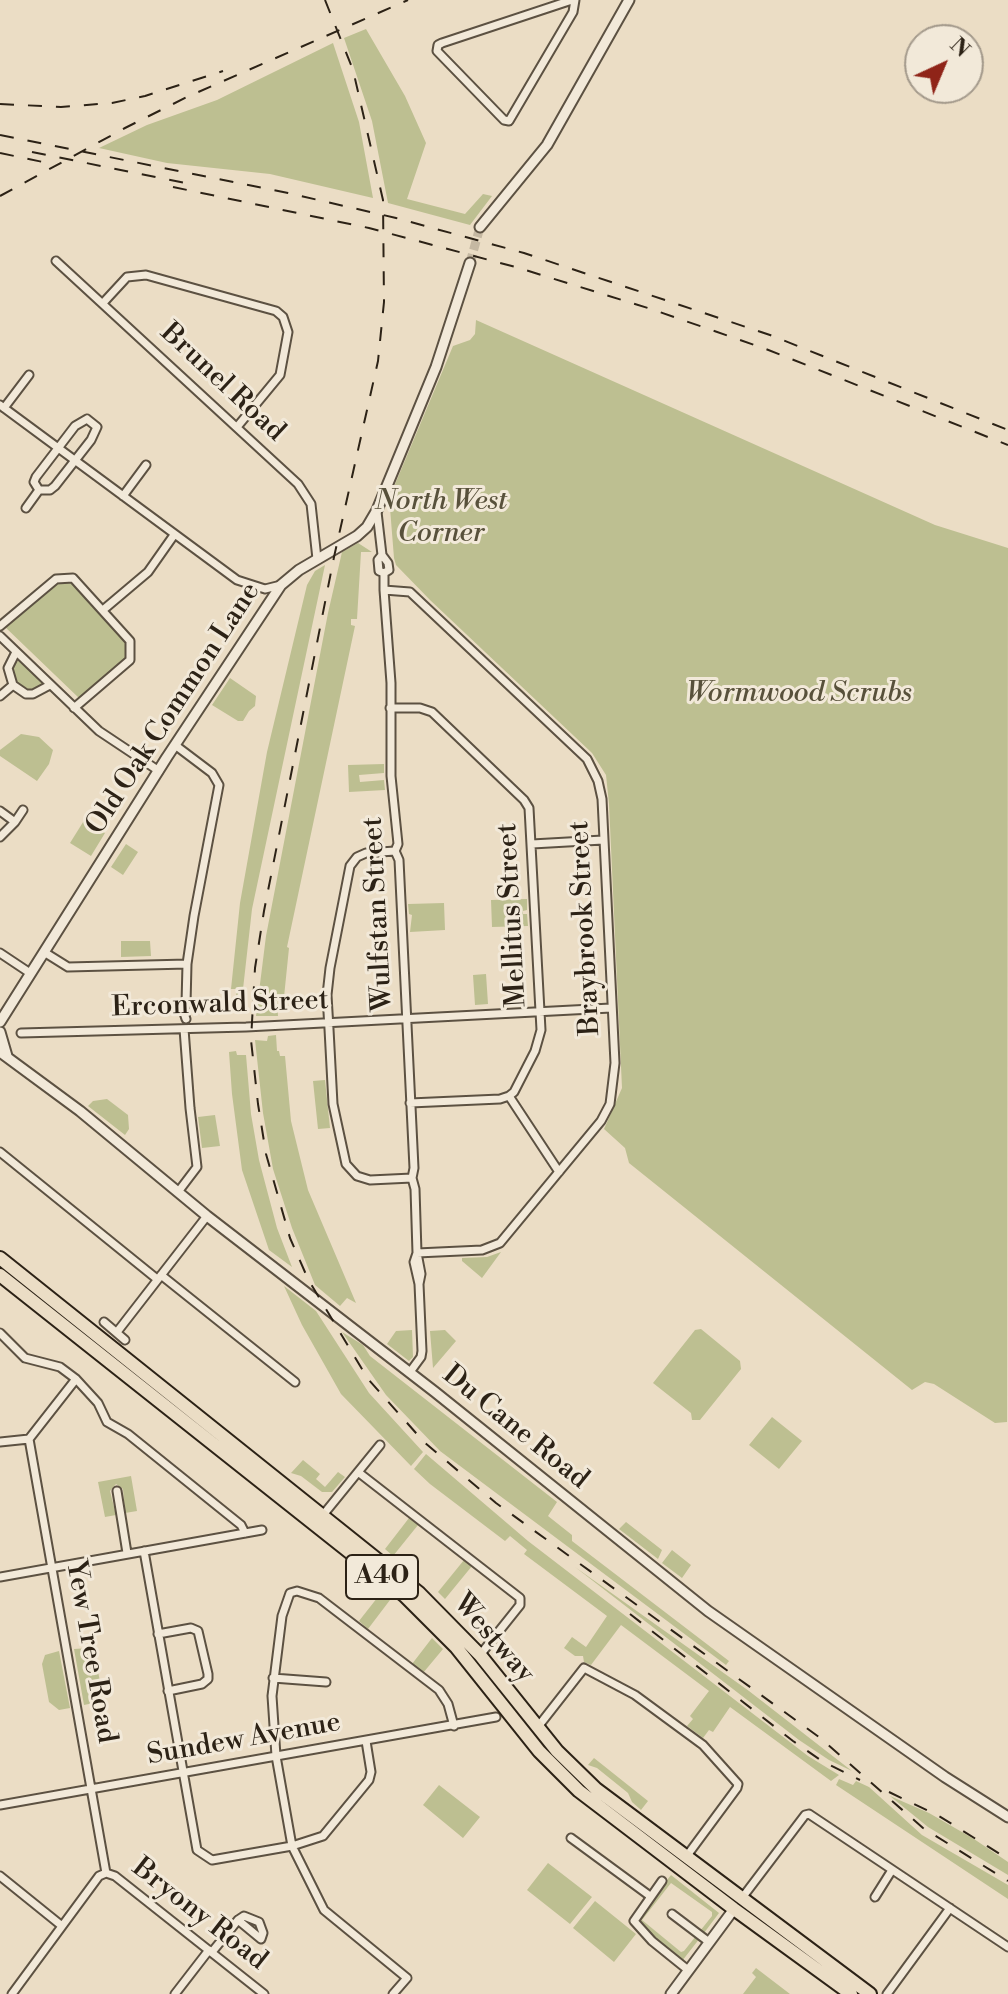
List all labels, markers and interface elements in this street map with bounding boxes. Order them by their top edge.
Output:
north arrow [904,24,984,104]
text: N [944,32,975,64]
street label: Brunel Road [153,317,291,449]
park label: North West Corner [375,485,507,551]
street label: Old Oak Common Lane [80,577,268,841]
park label: Wormwood Scrubs [686,677,912,711]
street label: Wulfstan Street [357,816,401,1012]
street label: Braybrook Street [564,820,608,1036]
street label: Mellitus Street [491,822,535,1008]
street label: Erconwald Street [111,984,329,1026]
street label: Du Cane Road [435,1359,595,1497]
road number: A40 [346,1555,418,1599]
street label: Yew Tree Road [57,1558,123,1746]
street label: Westway [445,1588,541,1690]
street label: Sundew Avenue [145,1706,343,1774]
street label: Bryony Road [125,1852,273,1978]

